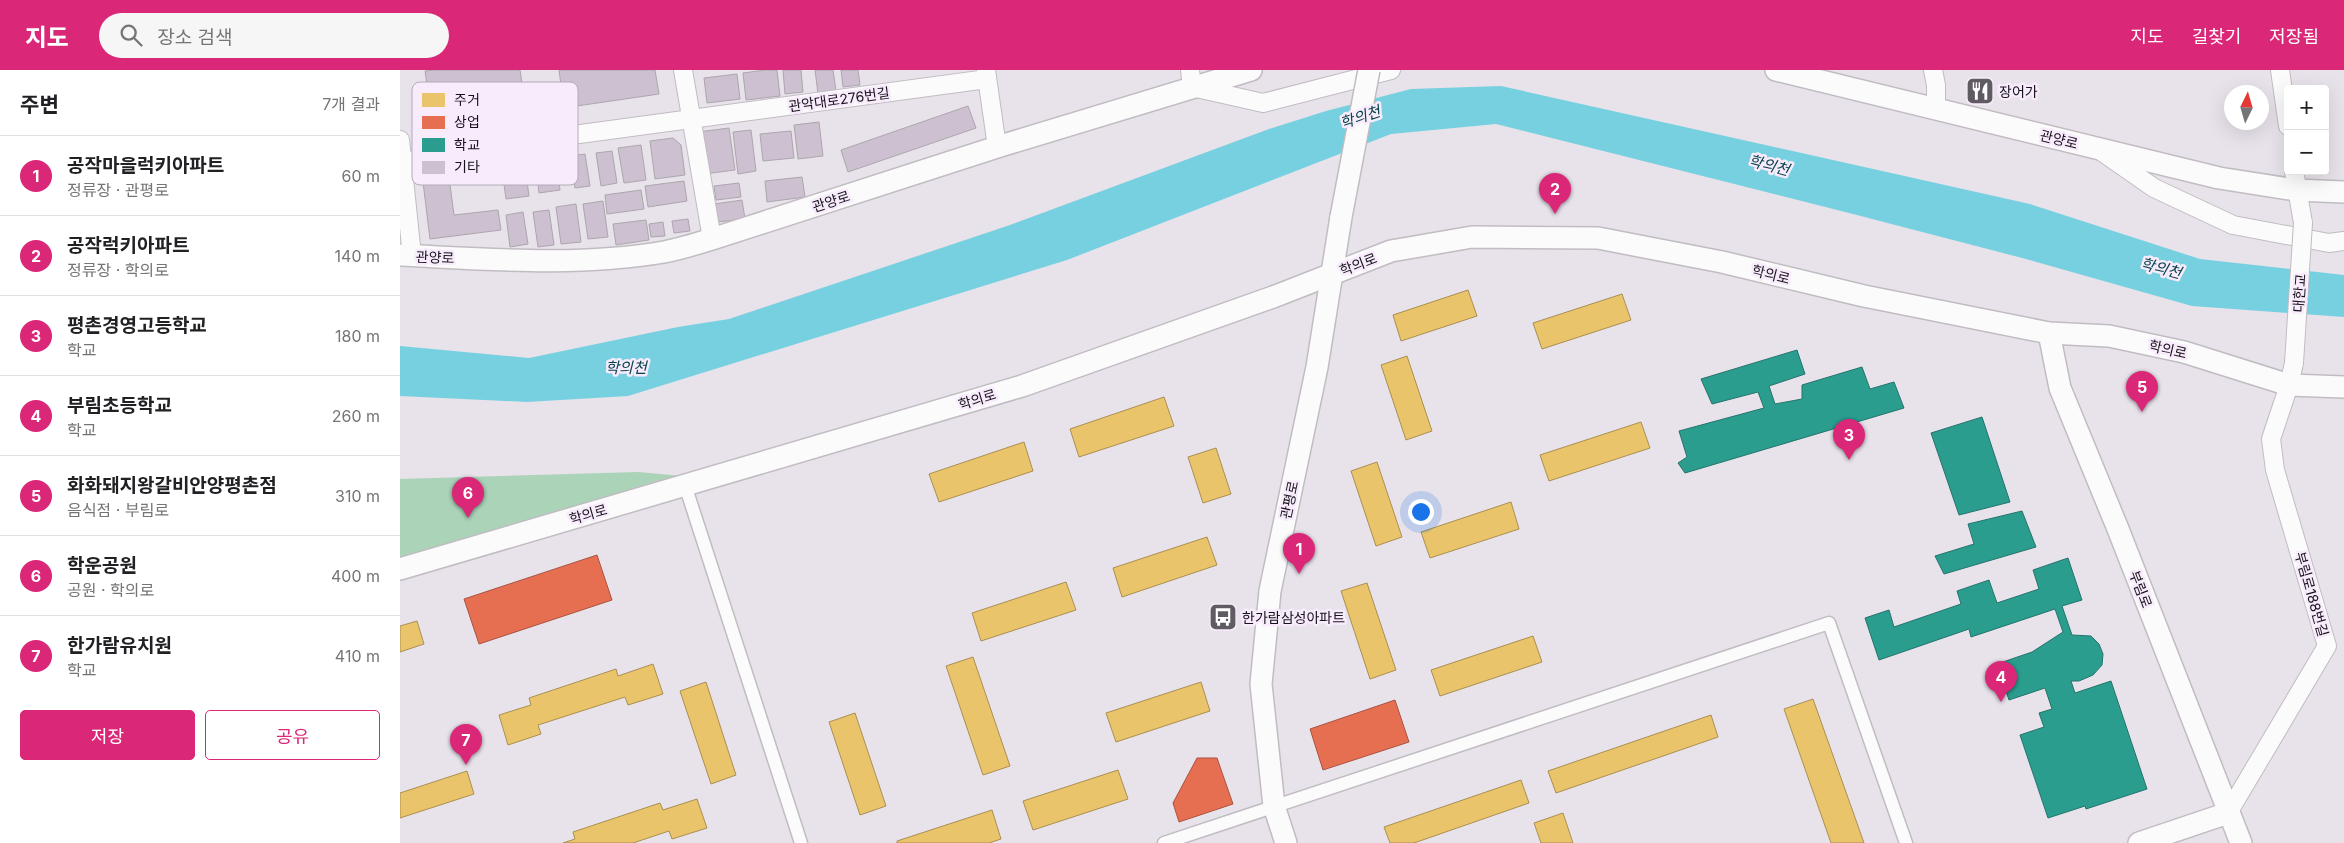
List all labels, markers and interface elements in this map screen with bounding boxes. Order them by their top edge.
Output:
search box [99,13,449,58]
icon: search [117,21,145,49]
text: 지도 [25,23,69,52]
text: 장소 검색 [157,26,232,49]
text: 지도 [2131,26,2164,47]
text: 길찾기 [2192,26,2241,47]
text: 저장됨 [2269,26,2319,47]
restaurant icon: 장어가 [1965,76,1995,106]
legend [412,82,578,185]
street label: 관악대로276번길 [787,83,891,115]
place label: 장어가 [1999,83,2038,100]
north arrow [2224,85,2269,130]
map controls [2284,85,2329,175]
button: + [2284,85,2329,130]
text: 주거 [454,91,480,108]
text: 주변 [20,92,59,117]
text: 7개 결과 [322,94,380,114]
water label: 학의천 [1337,101,1385,132]
text: 상업 [454,113,480,130]
street label: 관양로 [2038,126,2080,152]
button: − [2284,130,2329,175]
text: 학교 [454,136,480,153]
water label: 학의천 [1747,150,1794,180]
text: 공작마을럭키아파트 [67,154,224,177]
text: 기타 [454,158,480,175]
text: 1 [33,166,39,186]
text: 60 m [341,166,380,186]
pin: 2 [1539,173,1571,214]
text: 정류장 · 관평로 [67,180,169,200]
street label: 관양로 [810,187,852,215]
text: 공작럭키아파트 [67,234,189,257]
text: 2 [31,246,41,266]
text: 140 m [335,246,380,266]
street label: 관양로 [415,248,455,266]
street label: 학의로 [1337,249,1379,279]
water label: 학의천 [2139,253,2186,283]
text: 정류장 · 학의로 [67,260,169,280]
street label: 학의로 [1750,261,1792,287]
street label: 대한교 [2289,273,2309,313]
text: 평촌경영고등학교 [67,314,207,337]
text: 3 [31,326,41,346]
text: 180 m [335,326,380,346]
street label: 학의로 [2147,336,2189,362]
text: 학교 [67,340,96,360]
water label: 학의천 [605,358,649,377]
pin: 5 [2126,371,2158,412]
street label: 학의로 [956,385,998,413]
text: 부림초등학교 [67,394,172,417]
text: 4 [31,406,41,426]
text: 260 m [332,406,380,426]
pin: 3 [1833,419,1865,460]
text: 학교 [67,420,96,440]
text: 화화돼지왕갈비안양평촌점 [67,474,277,497]
pin: 6 [452,477,484,518]
street label: 관평로 [1277,479,1301,521]
text: 5 [31,486,41,506]
text: 310 m [335,486,380,506]
your location [1408,499,1434,525]
text: 음식점 · 부림로 [67,500,169,520]
street label: 학의로 [567,500,609,527]
pin: 1 [1283,533,1315,574]
street label: 부림로188번길 [2292,550,2332,638]
text: 학운공원 [67,554,137,577]
text: 6 [31,566,41,586]
text: 400 m [331,566,380,586]
street label: 부림로 [2126,568,2156,610]
text: 공원 · 학의로 [67,580,154,600]
bus stop icon: 한가람삼성아파트 [1208,602,1238,632]
place label: 한가람삼성아파트 [1242,609,1345,626]
text: 한가람유치원 [67,634,172,657]
text: 7 [31,646,41,666]
text: 410 m [335,646,380,666]
text: 학교 [67,660,96,680]
pin: 4 [1985,661,2017,702]
button: 저장 [20,710,195,760]
button: 공유 [205,710,380,760]
pin: 7 [450,724,482,765]

